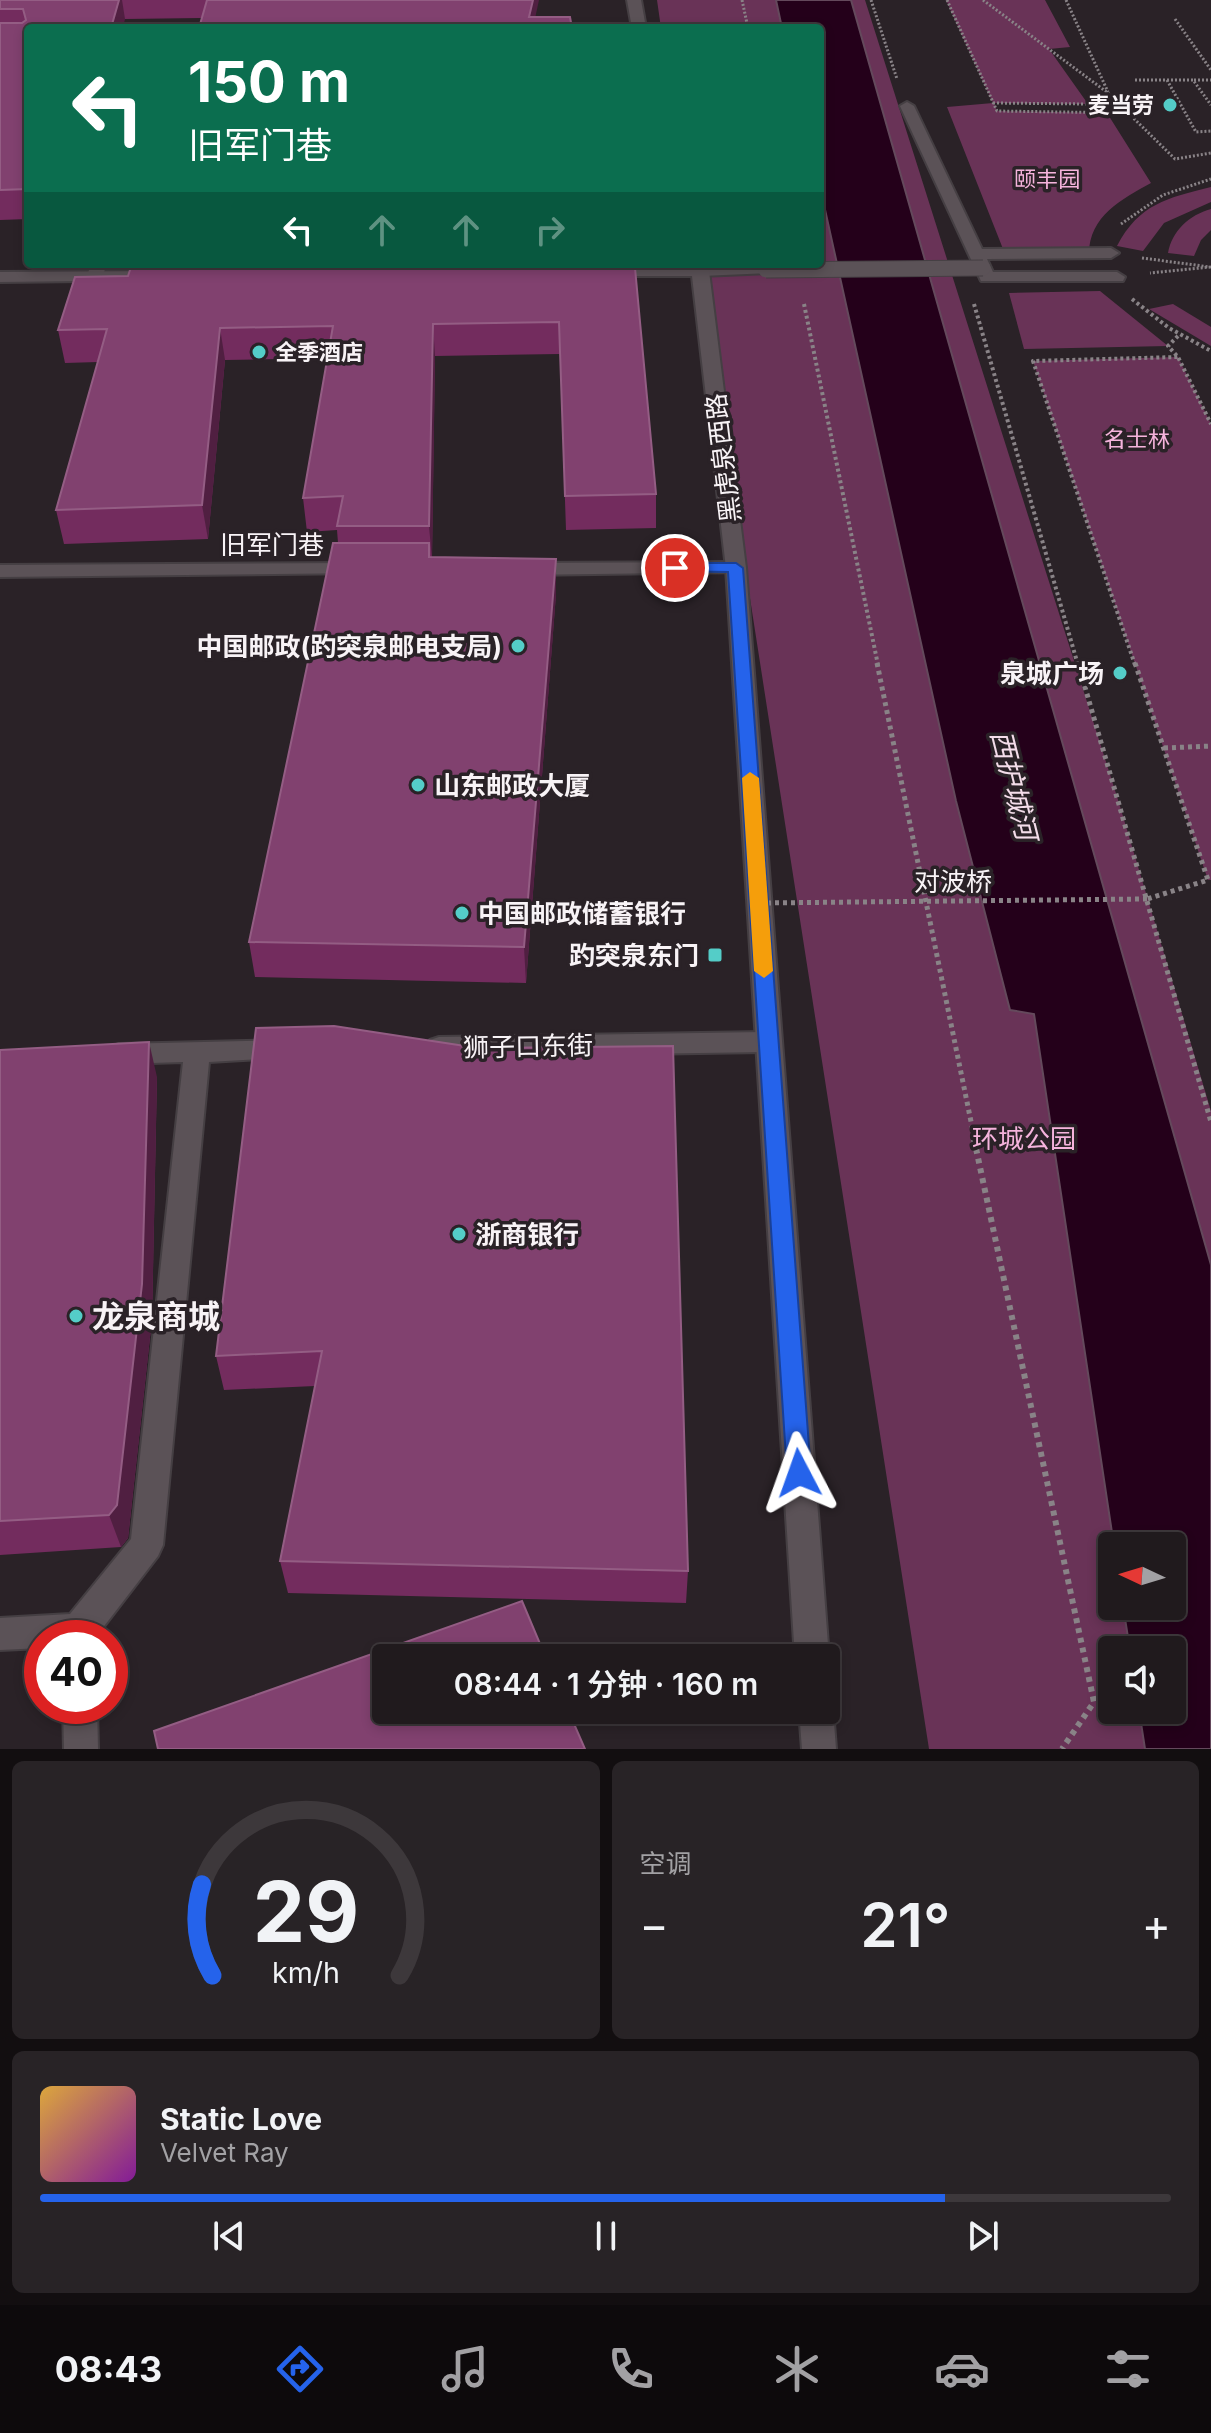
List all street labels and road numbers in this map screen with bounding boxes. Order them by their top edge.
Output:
street label: 黑虎泉西路 [700,392,746,524]
street label: 旧军门巷 [220,529,324,560]
street label: 对波桥 [914,866,992,897]
street label: 狮子口东街 [463,1029,593,1063]

